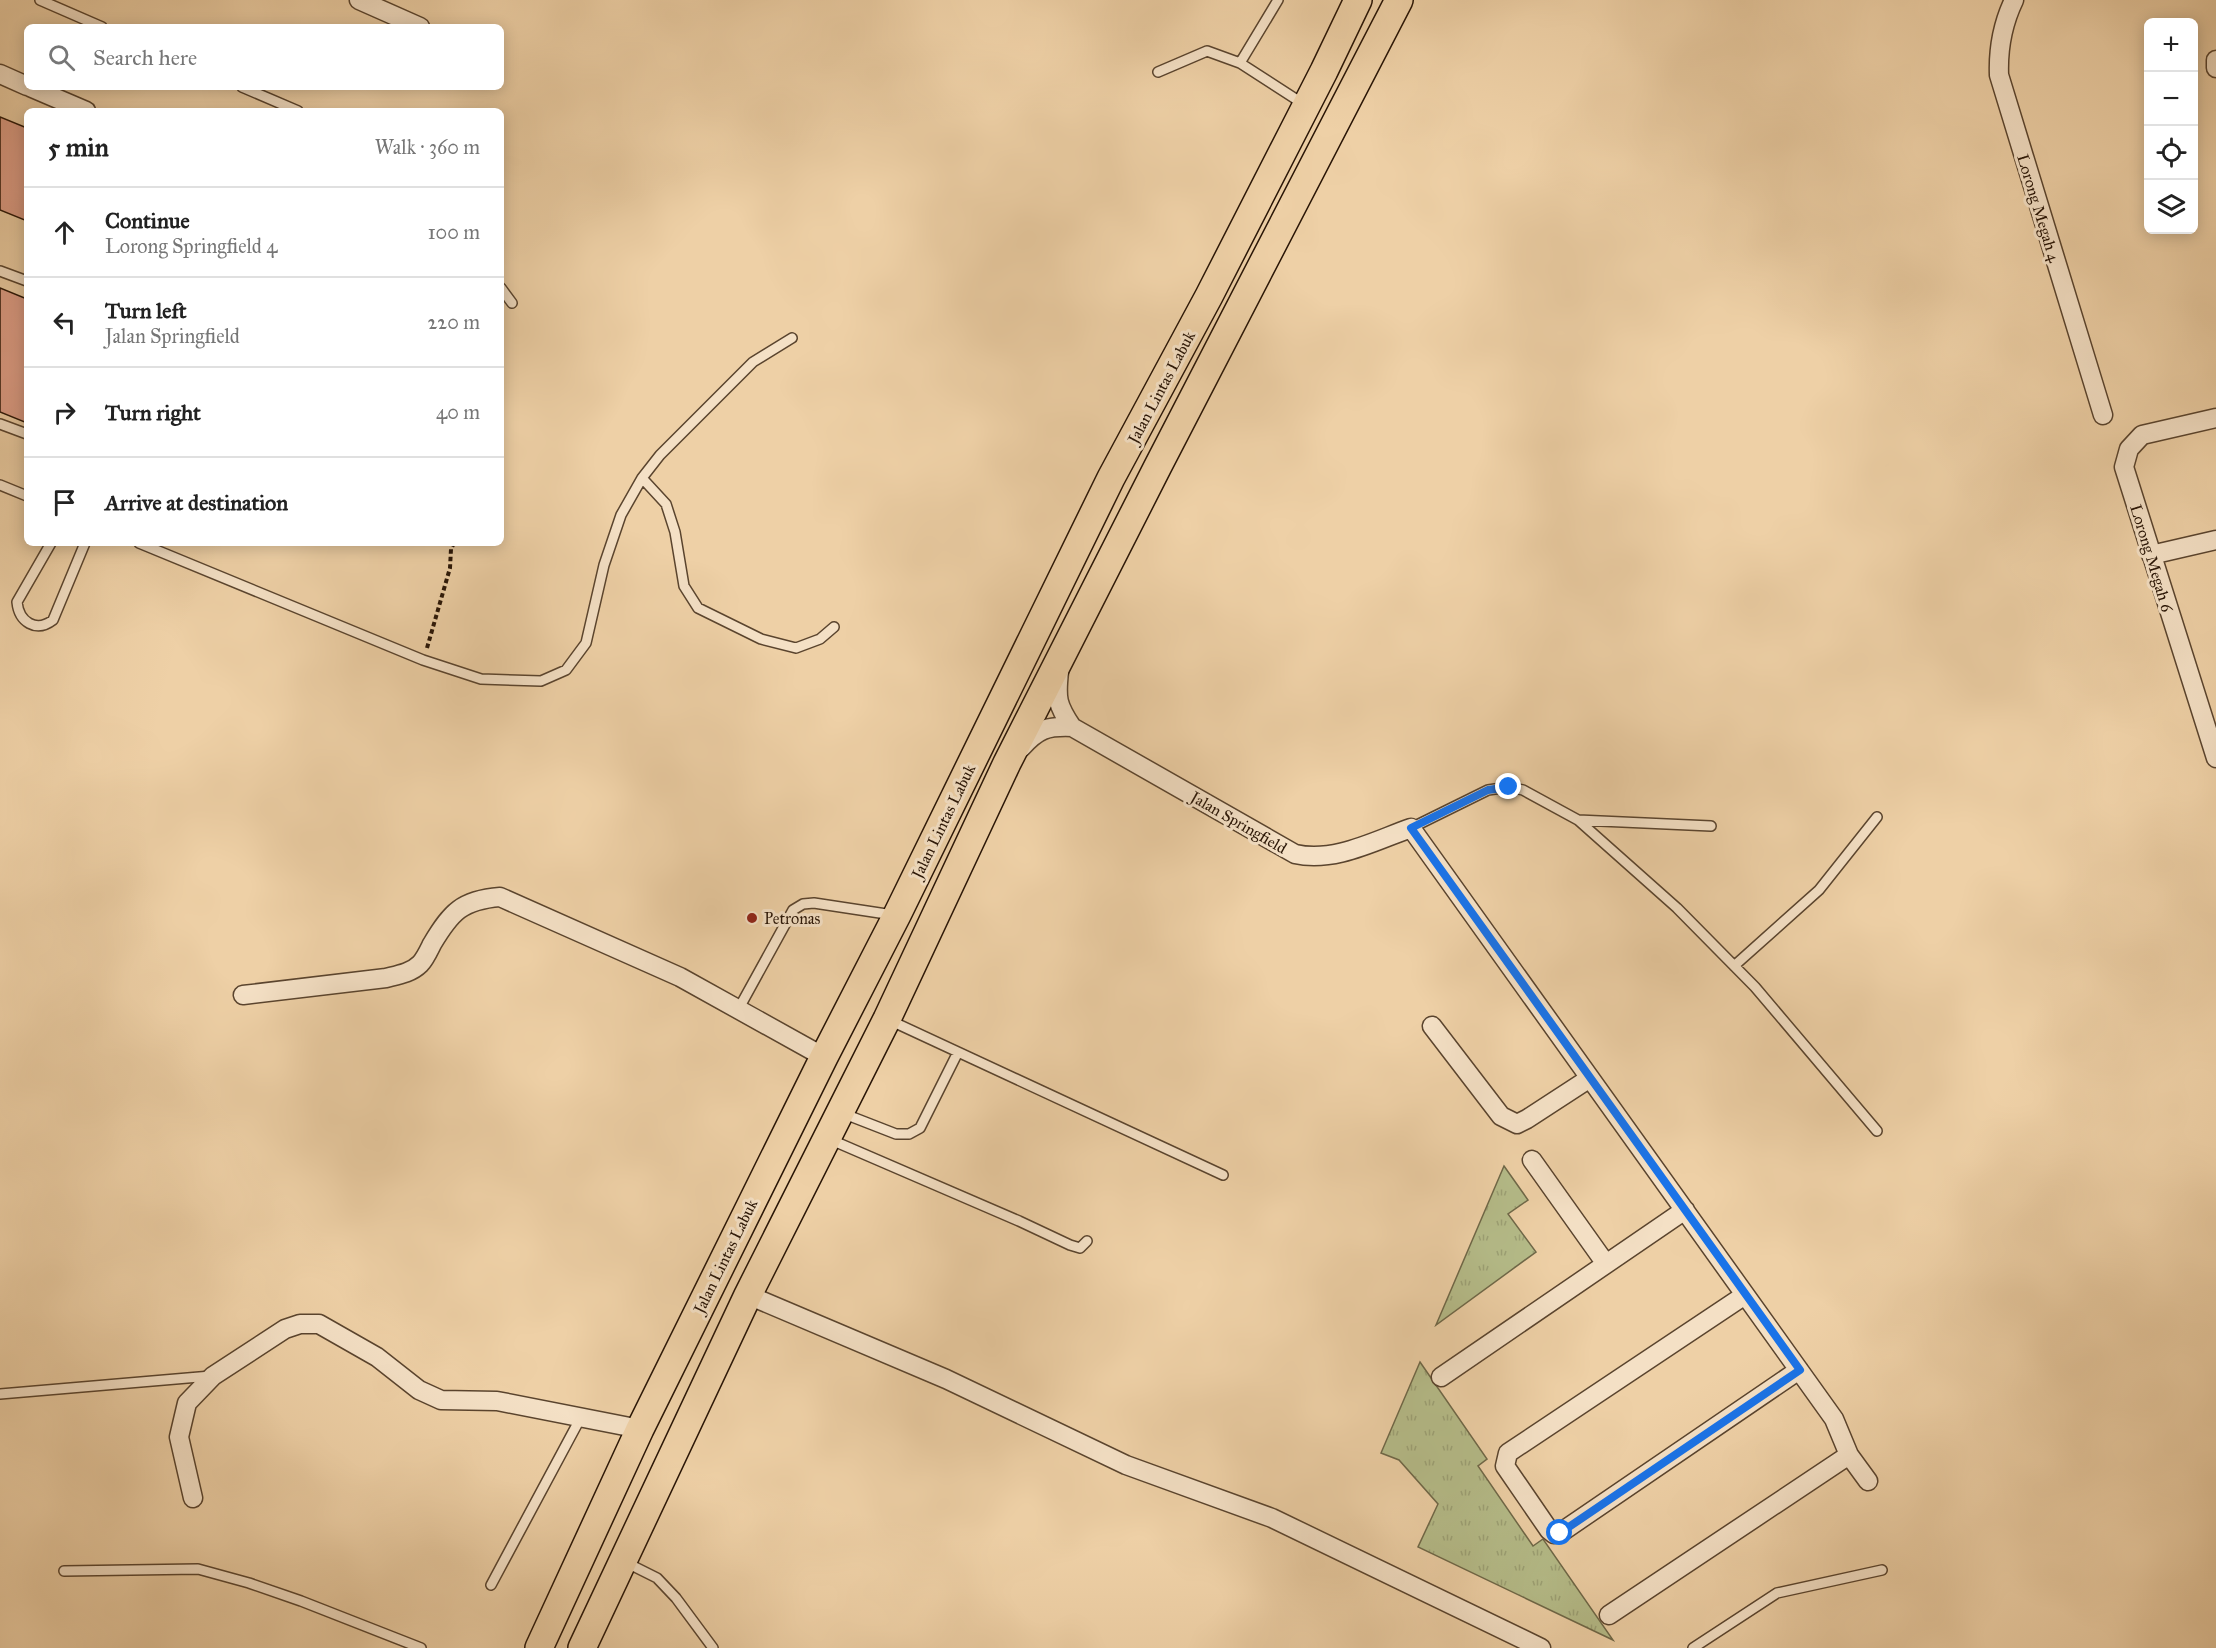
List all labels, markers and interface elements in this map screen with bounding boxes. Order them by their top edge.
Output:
map controls [2144,18,2198,234]
button: + [2144,18,2198,72]
search box [24,24,504,90]
icon: search [45,41,78,74]
text: Search here [93,44,197,71]
button: − [2144,72,2198,126]
button: locate [2144,126,2198,180]
text: 5 min [48,131,109,163]
text: Walk · 360 m [375,135,480,159]
street label: Lorong Megah 4 [2012,152,2064,266]
button: layers [2144,180,2198,234]
text: Continue [105,207,190,234]
icon: ahead [48,216,81,249]
text: 100 m [428,220,480,244]
text: Lorong Springfield 4 [105,234,277,258]
text: Turn left [105,297,187,324]
icon: left [48,306,81,339]
text: 220 m [428,310,480,334]
text: Jalan Springfield [105,324,240,348]
street label: Jalan Lintas Labuk [1123,327,1200,449]
icon: right [48,396,81,429]
text: Turn right [105,399,201,426]
text: 40 m [436,400,480,424]
icon: arrive [48,486,81,519]
text: Arrive at destination [105,489,288,516]
street label: Lorong Megah 6 [2125,502,2177,615]
street label: Jalan Lintas Labuk [907,760,980,884]
route end [1495,773,1521,799]
street label: Jalan Springfield [1185,786,1290,859]
place label: Petronas [764,909,821,928]
marker: Petronas [745,911,759,925]
street label: Jalan Lintas Labuk [689,1195,762,1319]
route start [1546,1519,1572,1545]

